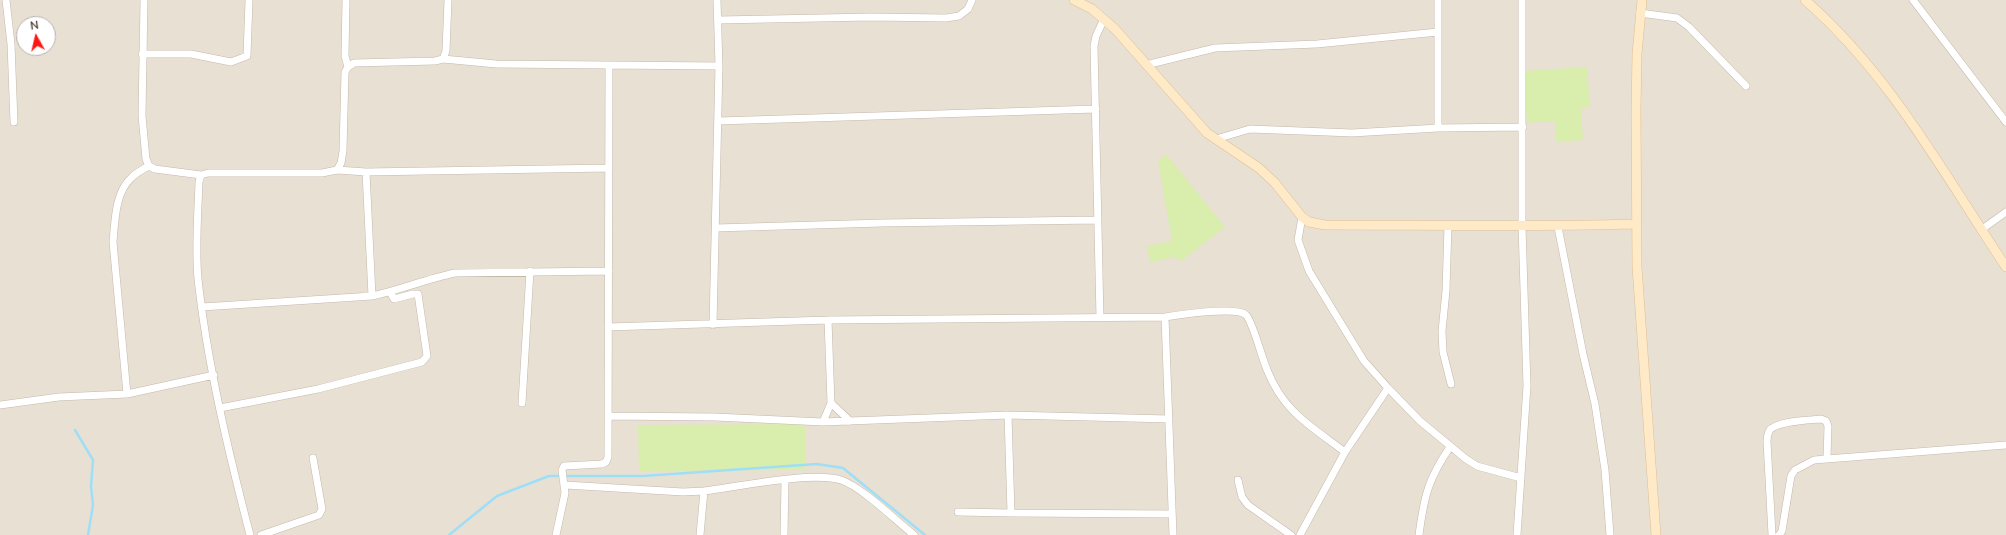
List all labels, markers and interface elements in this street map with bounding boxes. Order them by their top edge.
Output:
north arrow [16,16,56,56]
text: N [29,18,40,33]

